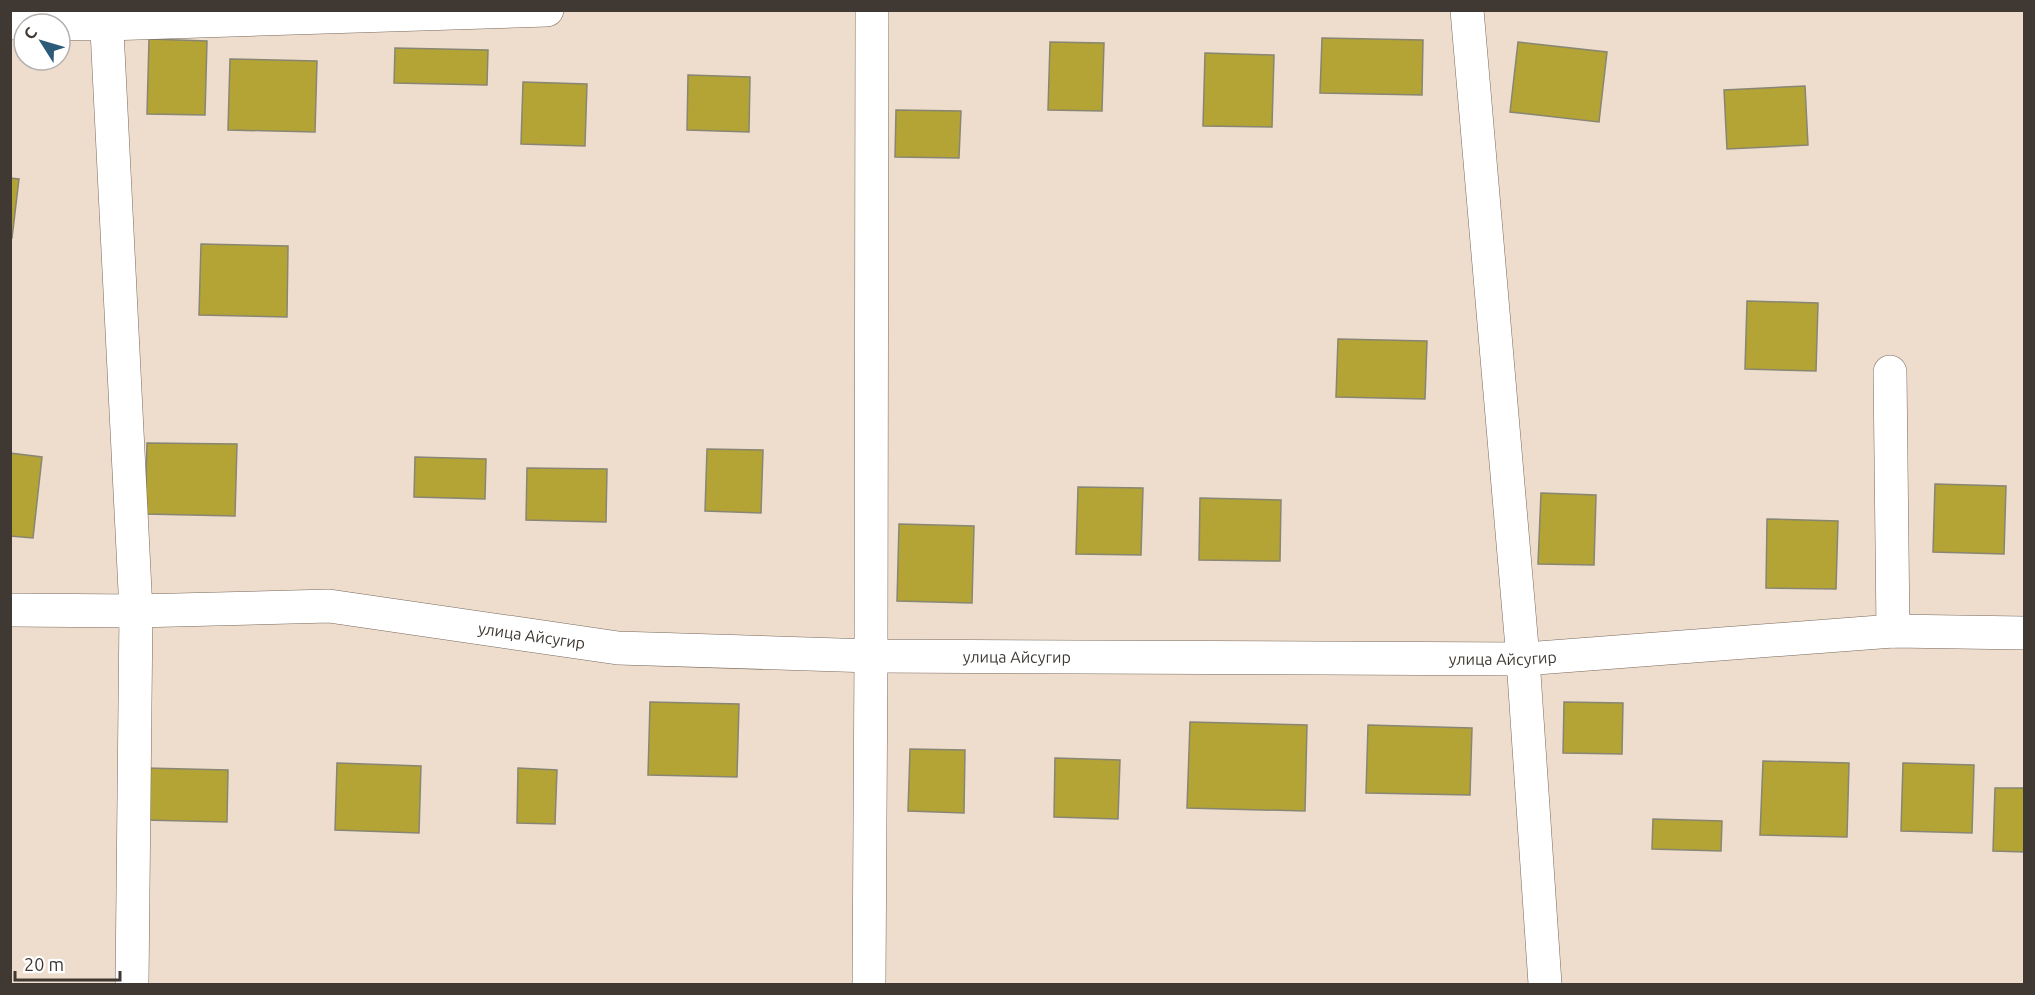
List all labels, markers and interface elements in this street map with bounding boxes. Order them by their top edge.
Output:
north arrow [12,12,72,72]
text: С [20,23,40,42]
street label: улица Айсугир [477,619,587,652]
street label: улица Айсугир [963,647,1071,666]
street label: улица Айсугир [1449,647,1557,668]
scale bar [15,944,120,982]
text: 20 m [24,954,64,974]

